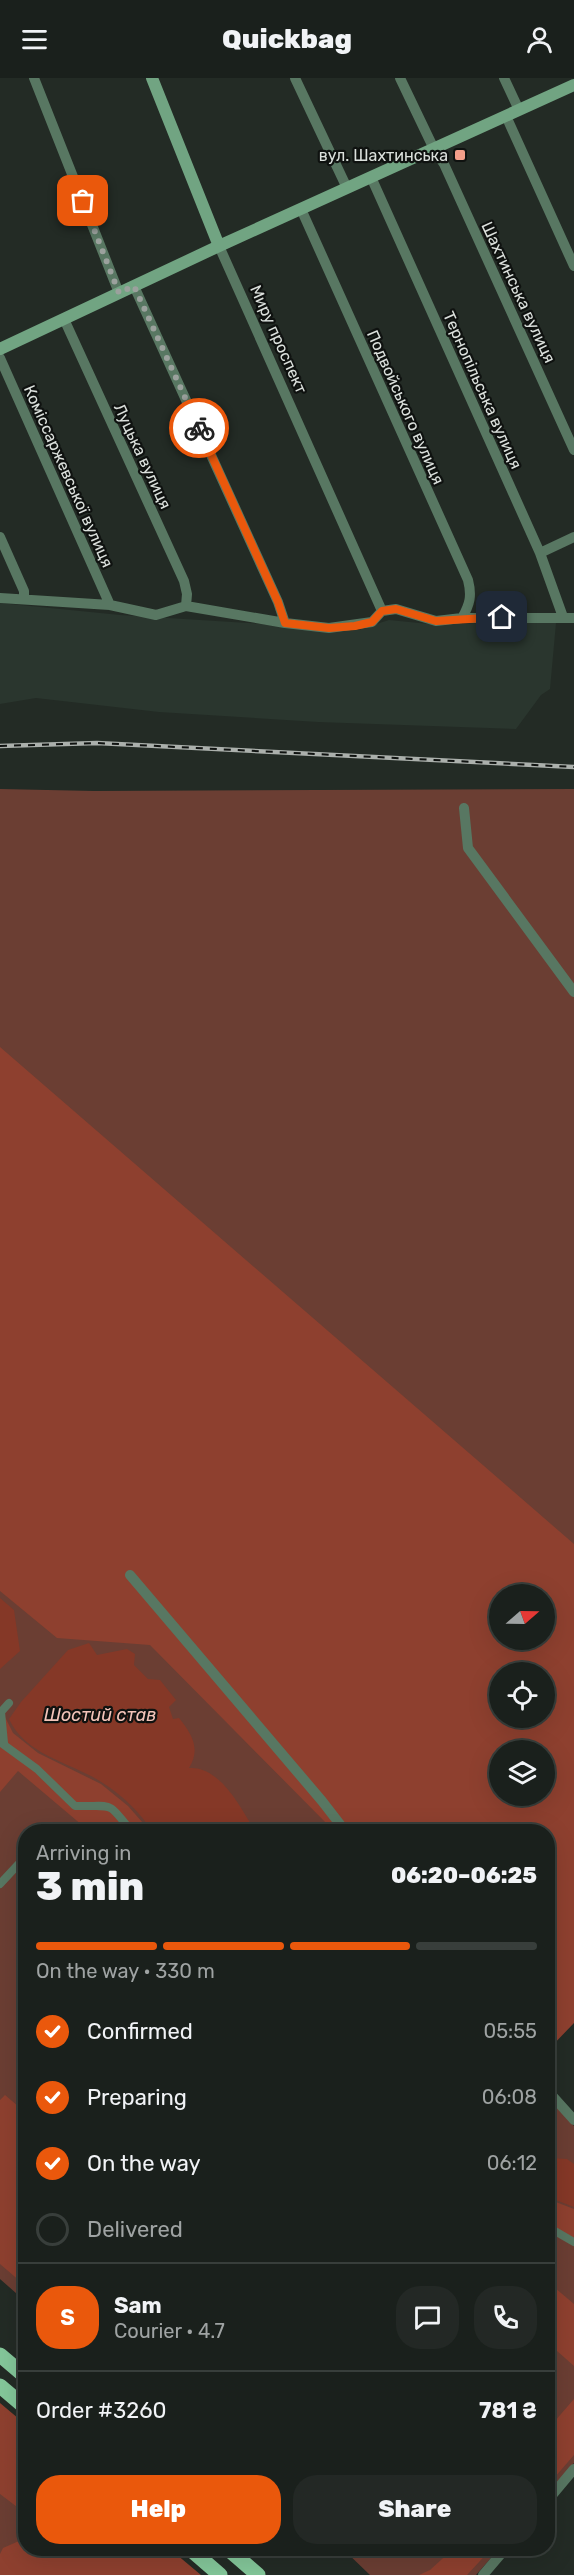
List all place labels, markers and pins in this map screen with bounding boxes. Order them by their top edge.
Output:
place label: вул. Шахтинська [319,146,448,165]
marker: вул. Шахтинська [453,148,467,162]
pin [57,175,108,226]
pin [476,591,527,642]

